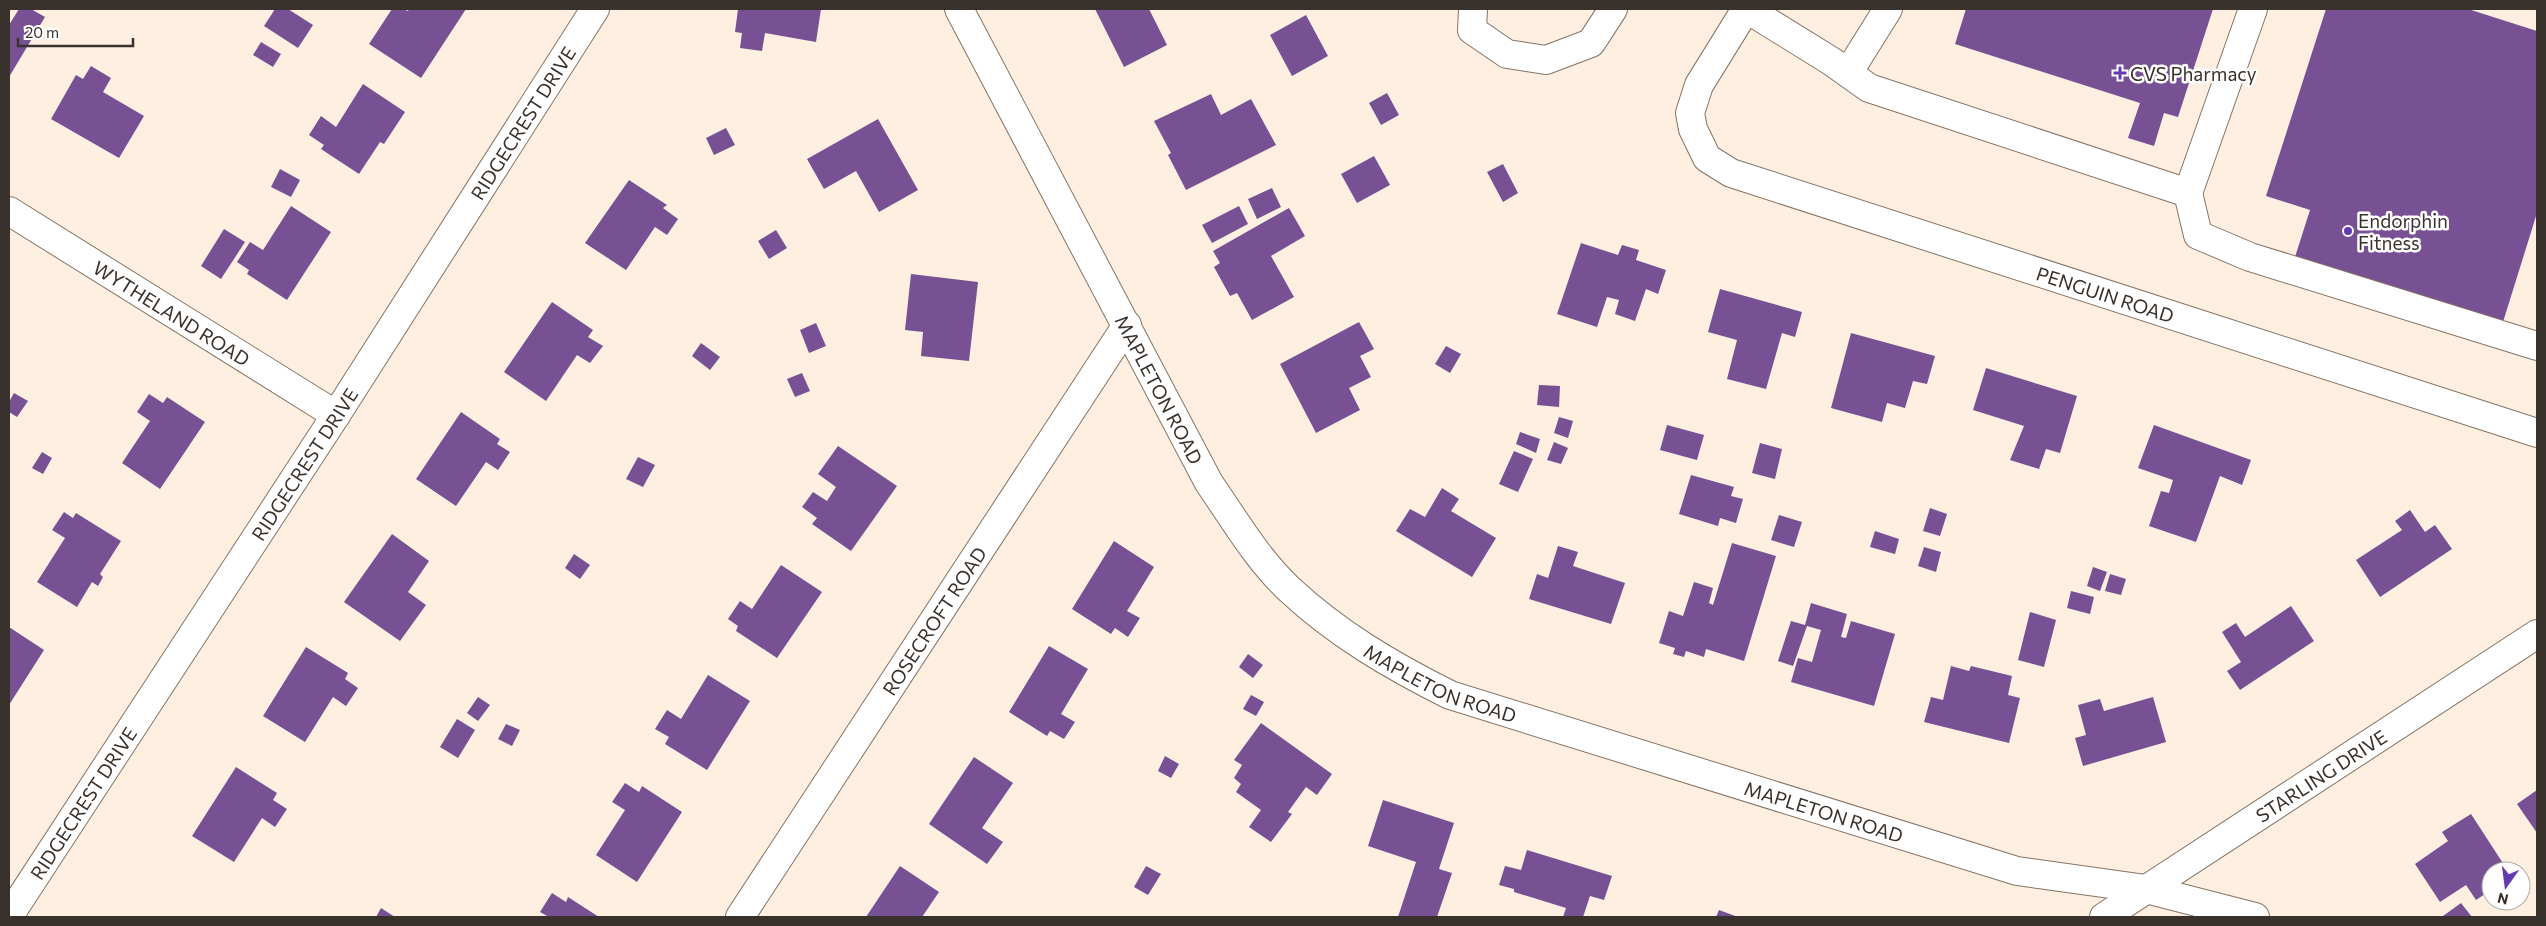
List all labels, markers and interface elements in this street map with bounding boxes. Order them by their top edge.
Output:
scale bar [18,15,132,47]
text: 20 m [25,23,59,41]
street label: RIDGECREST DRIVE [465,42,580,204]
place label: CVS Pharmacy [2130,62,2257,85]
marker: CVS Pharmacy [2114,67,2126,79]
place label: Endorphin Fitness [2358,209,2448,254]
marker: Endorphin Fitness [2342,225,2354,237]
street label: WYTHELAND ROAD [89,255,254,370]
street label: PENGUIN ROAD [2034,261,2177,327]
street label: MAPLETON ROAD [1111,311,1208,468]
street label: RIDGECREST DRIVE [246,383,362,544]
street label: ROSECROFT ROAD [877,542,991,699]
street label: MAPLETON ROAD [1360,639,1519,726]
street label: RIDGECREST DRIVE [25,722,141,884]
street label: STARLING DRIVE [2251,724,2391,826]
street label: MAPLETON ROAD [1742,776,1906,847]
north arrow [2481,861,2531,911]
text: N [2496,890,2510,909]

